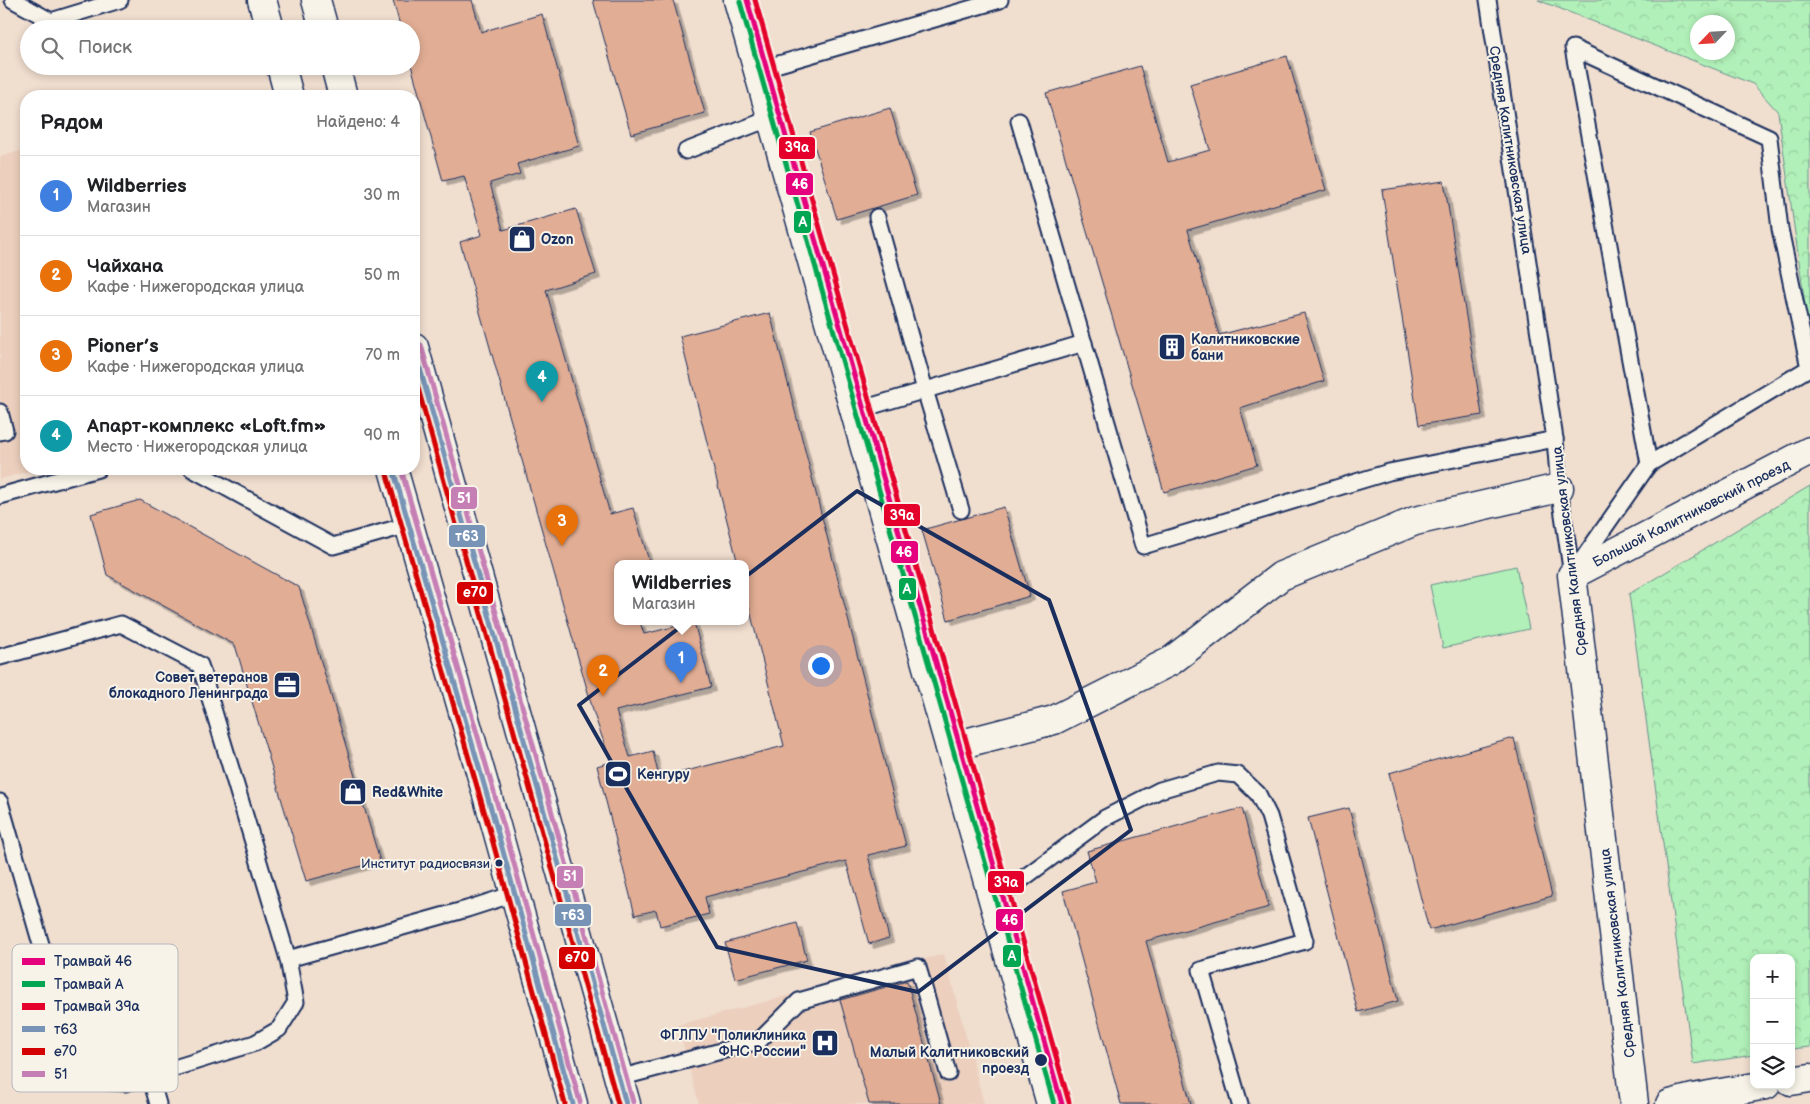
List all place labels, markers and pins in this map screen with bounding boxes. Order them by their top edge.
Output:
shop icon: Ozon [507,224,537,254]
place label: Ozon [541,231,574,248]
place label: Калитниковские бани [1191,331,1300,364]
building icon: Калитниковские бани [1157,332,1187,362]
pin: 4 [526,361,558,402]
pin: 3 [546,505,578,546]
pin: 1 [665,642,697,683]
pin: 2 [587,655,619,696]
place label: Совет ветеранов блокадного Ленинграда [109,669,269,702]
office icon: Совет ветеранов блокадного Ленинграда [272,670,302,700]
sports icon: Кенгуру [603,759,633,789]
place label: Кенгуру [637,766,690,783]
shop icon: Red&White [338,777,368,807]
place label: Red&White [372,784,443,801]
place label: Институт радиосвязи [361,856,490,872]
marker: Институт радиосвязи [494,858,504,868]
place label: ФГЛПУ "Поликлиника ФНС России" [660,1027,807,1060]
hospital icon: ФГЛПУ "Поликлиника ФНС России" [810,1028,840,1058]
place label: Малый Калитниковский проезд [870,1044,1030,1077]
marker: Малый Калитниковский проезд [1033,1052,1049,1068]

